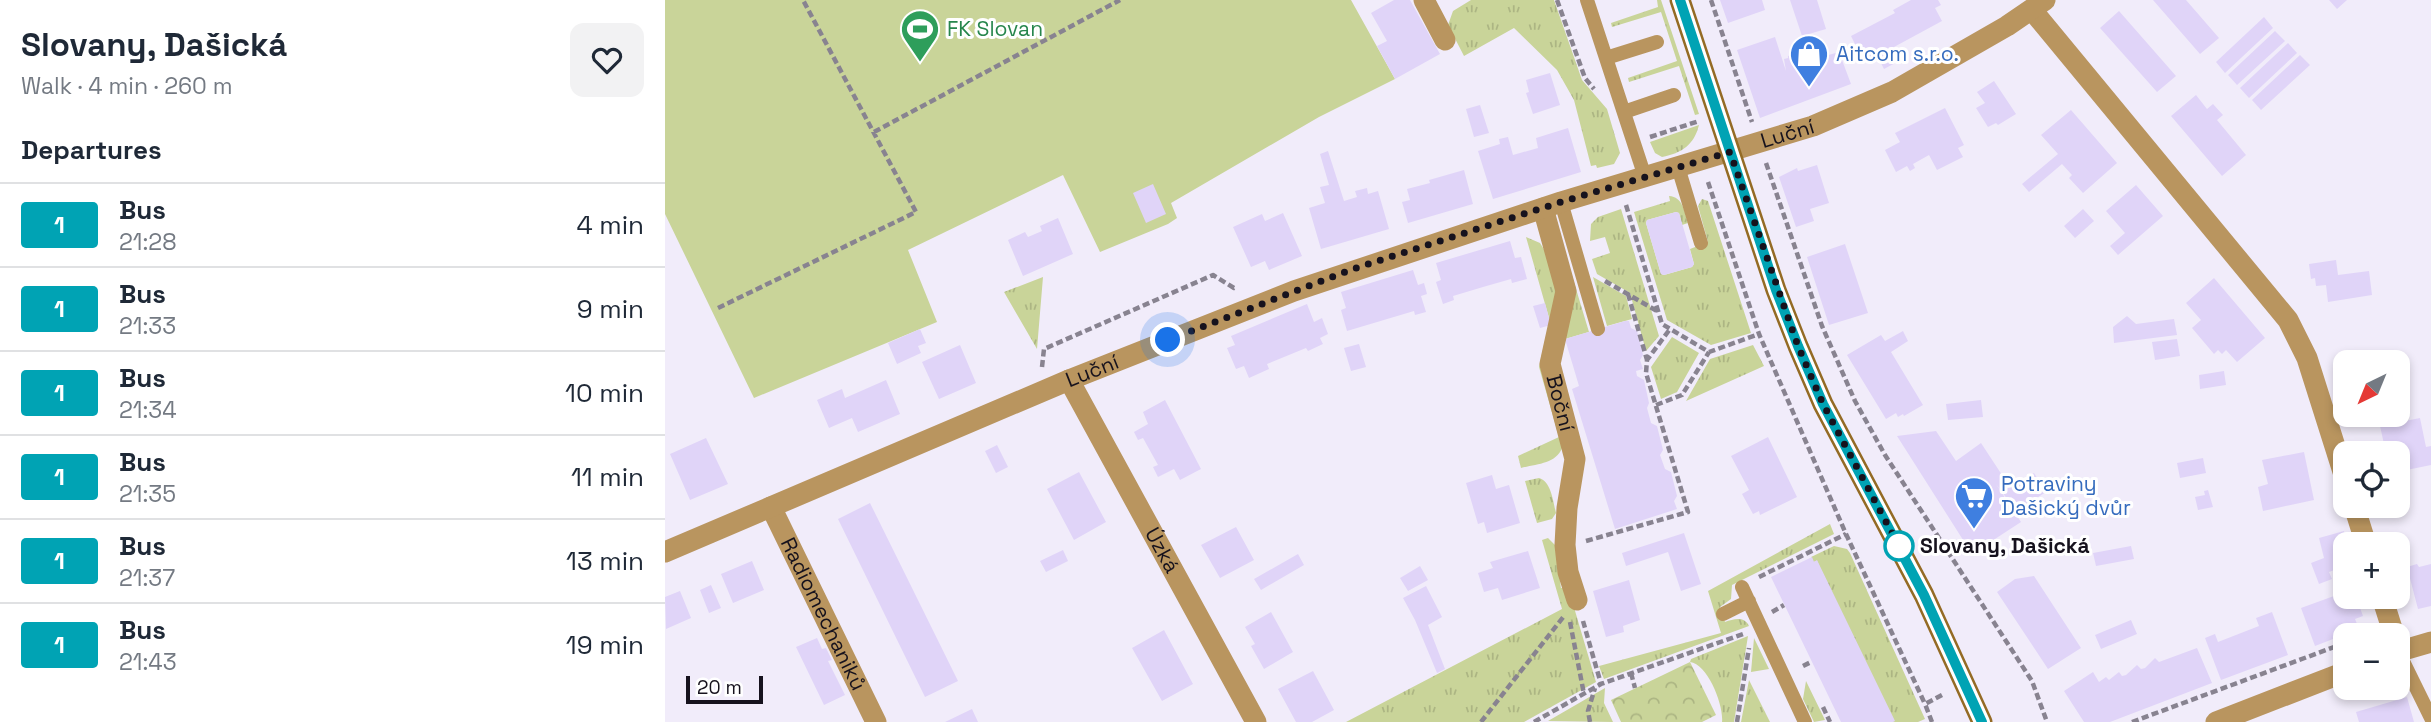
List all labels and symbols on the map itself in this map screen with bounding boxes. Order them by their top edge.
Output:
sports icon: FK Slovan [899,8,941,63]
place label: FK Slovan [947,15,1043,42]
shop icon: Aitcom s.r.o. [1788,33,1830,88]
place label: Aitcom s.r.o. [1836,40,1959,67]
street label: Luční [1757,112,1818,154]
your location [1150,322,1185,357]
street label: Luční [1062,347,1123,393]
north arrow [2333,350,2410,427]
street label: Boční [1540,371,1581,435]
place label: Potraviny Dašický dvůr [2001,470,2131,521]
supermarket icon: Potraviny Dašický dvůr [1953,475,1995,530]
street label: Úzká [1139,522,1186,578]
marker: Slovany, Dašická [1884,531,1914,561]
place label: Slovany, Dašická [1920,532,2090,559]
street label: Radiomechaniků [775,533,872,695]
scale bar [686,673,763,705]

